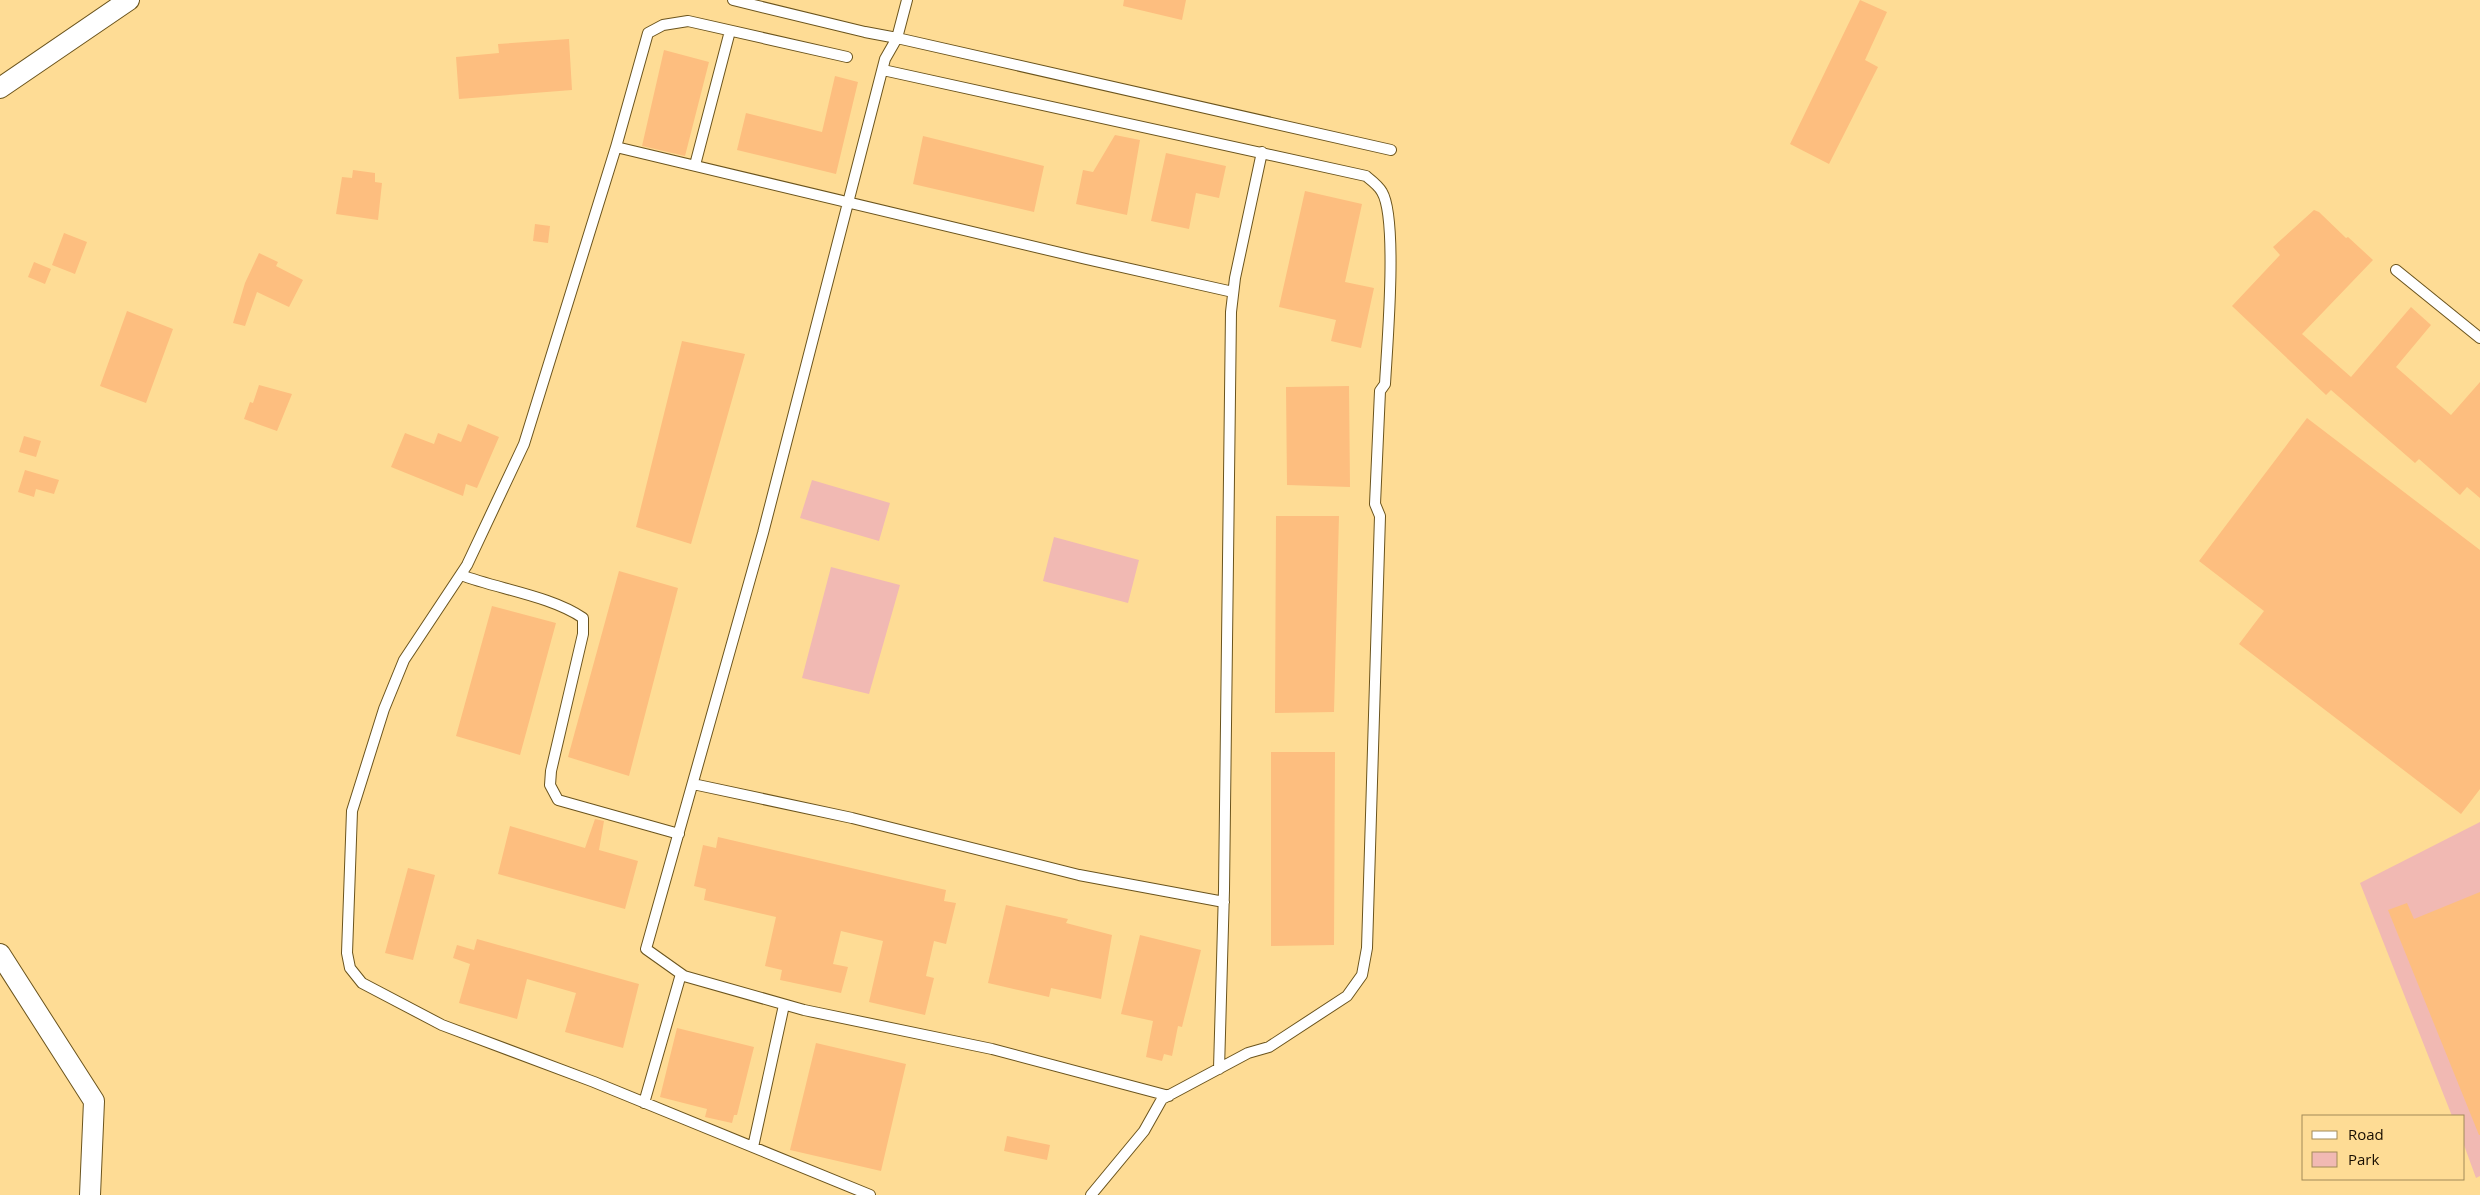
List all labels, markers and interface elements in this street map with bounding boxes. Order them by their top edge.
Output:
legend [2302,1115,2465,1180]
text: Road [2348,1124,2384,1144]
text: Park [2348,1149,2379,1169]

